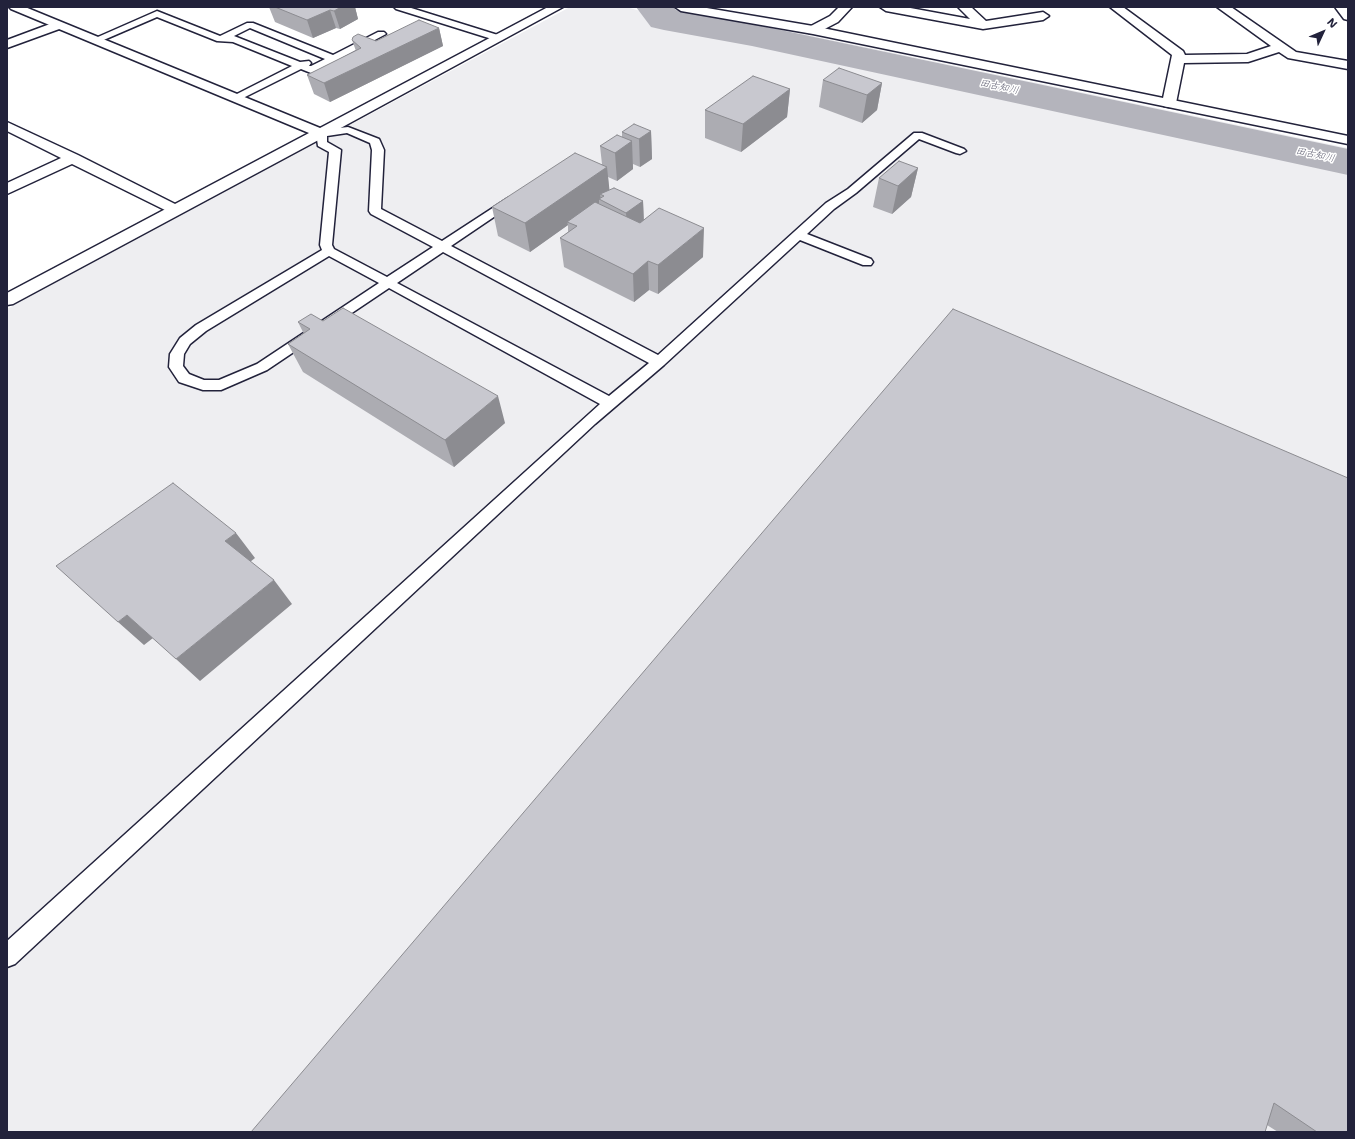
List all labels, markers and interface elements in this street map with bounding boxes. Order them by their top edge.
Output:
north arrow [1303,12,1343,52]
text: N [1324,15,1340,32]
water label: 田古知川 [978,77,1020,97]
water label: 田古知川 [1294,145,1336,165]

